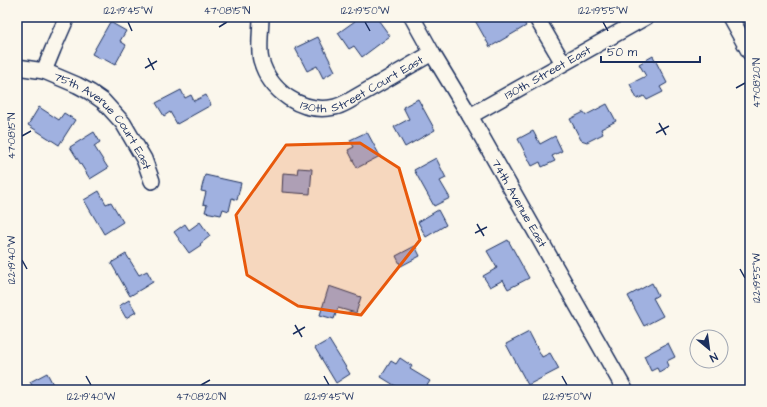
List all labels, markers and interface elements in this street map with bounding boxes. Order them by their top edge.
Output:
text: 122°19'45"W [103,4,153,18]
text: 47°08'15"N [204,4,250,18]
text: 122°19'50"W [341,4,390,18]
text: 122°19'55"W [578,4,628,18]
scale bar [601,38,700,64]
street label: 130th Street East [501,41,594,104]
text: 50 m [607,44,638,61]
street label: 130th Street Court East [298,51,427,117]
text: 47°08'20"N [750,58,764,108]
street label: 75th Avenue Court East [51,68,156,172]
text: 47°08'15"N [5,113,19,159]
street label: 74th Avenue East [488,156,551,251]
text: 122°19'40"W [5,235,19,284]
text: 122°19'55"W [750,253,764,303]
north arrow [689,329,729,369]
text: N [707,349,720,366]
text: 122°19'40"W [67,390,116,404]
text: 47°08'20"N [176,390,226,404]
text: 122°19'45"W [304,390,354,404]
text: 122°19'50"W [543,390,592,404]

